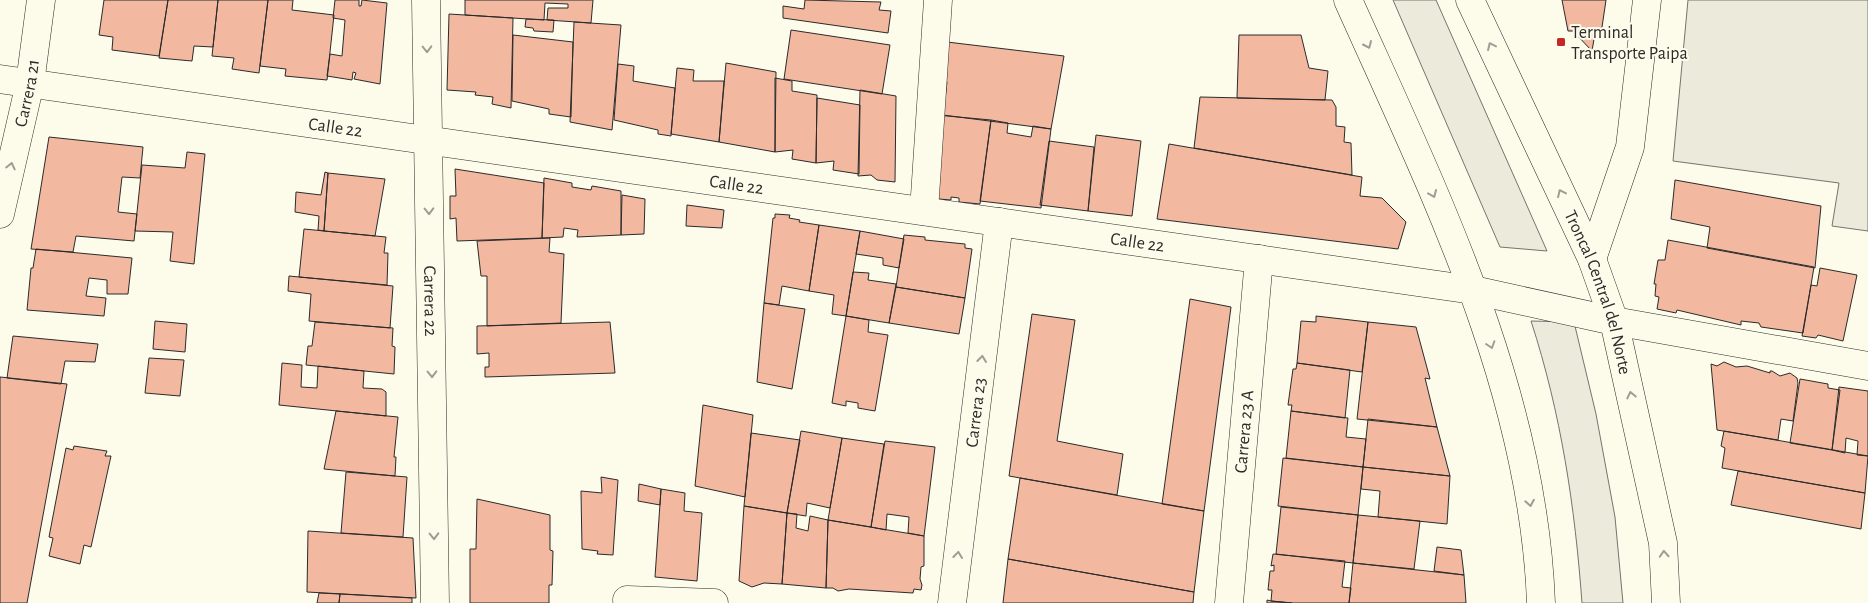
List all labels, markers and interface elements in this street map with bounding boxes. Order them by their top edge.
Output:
place label: Terminal Transporte Paipa [1571,24,1688,63]
marker: Terminal Transporte Paipa [1555,36,1567,48]
one-way arrow [1362,40,1373,49]
one-way arrow [1487,42,1498,51]
one-way arrow [421,45,432,53]
street label: Carrera 21 [12,58,43,129]
street label: Calle 22 [307,115,364,141]
one-way arrow [5,162,16,171]
street label: Calle 22 [708,173,764,198]
one-way arrow [1427,189,1437,197]
one-way arrow [1557,189,1567,198]
one-way arrow [424,208,434,215]
street label: Troncal Central del Norte [1560,208,1634,376]
street label: Calle 22 [1109,230,1165,256]
street label: Carrera 22 [420,265,439,337]
one-way arrow [1485,341,1495,349]
one-way arrow [976,354,987,362]
one-way arrow [426,370,437,378]
street label: Carrera 23 [963,377,990,448]
street label: Carrera 23 A [1232,389,1258,474]
one-way arrow [1626,391,1637,400]
one-way arrow [1525,498,1535,507]
one-way arrow [429,532,439,540]
one-way arrow [952,550,963,558]
one-way arrow [1658,550,1669,558]

